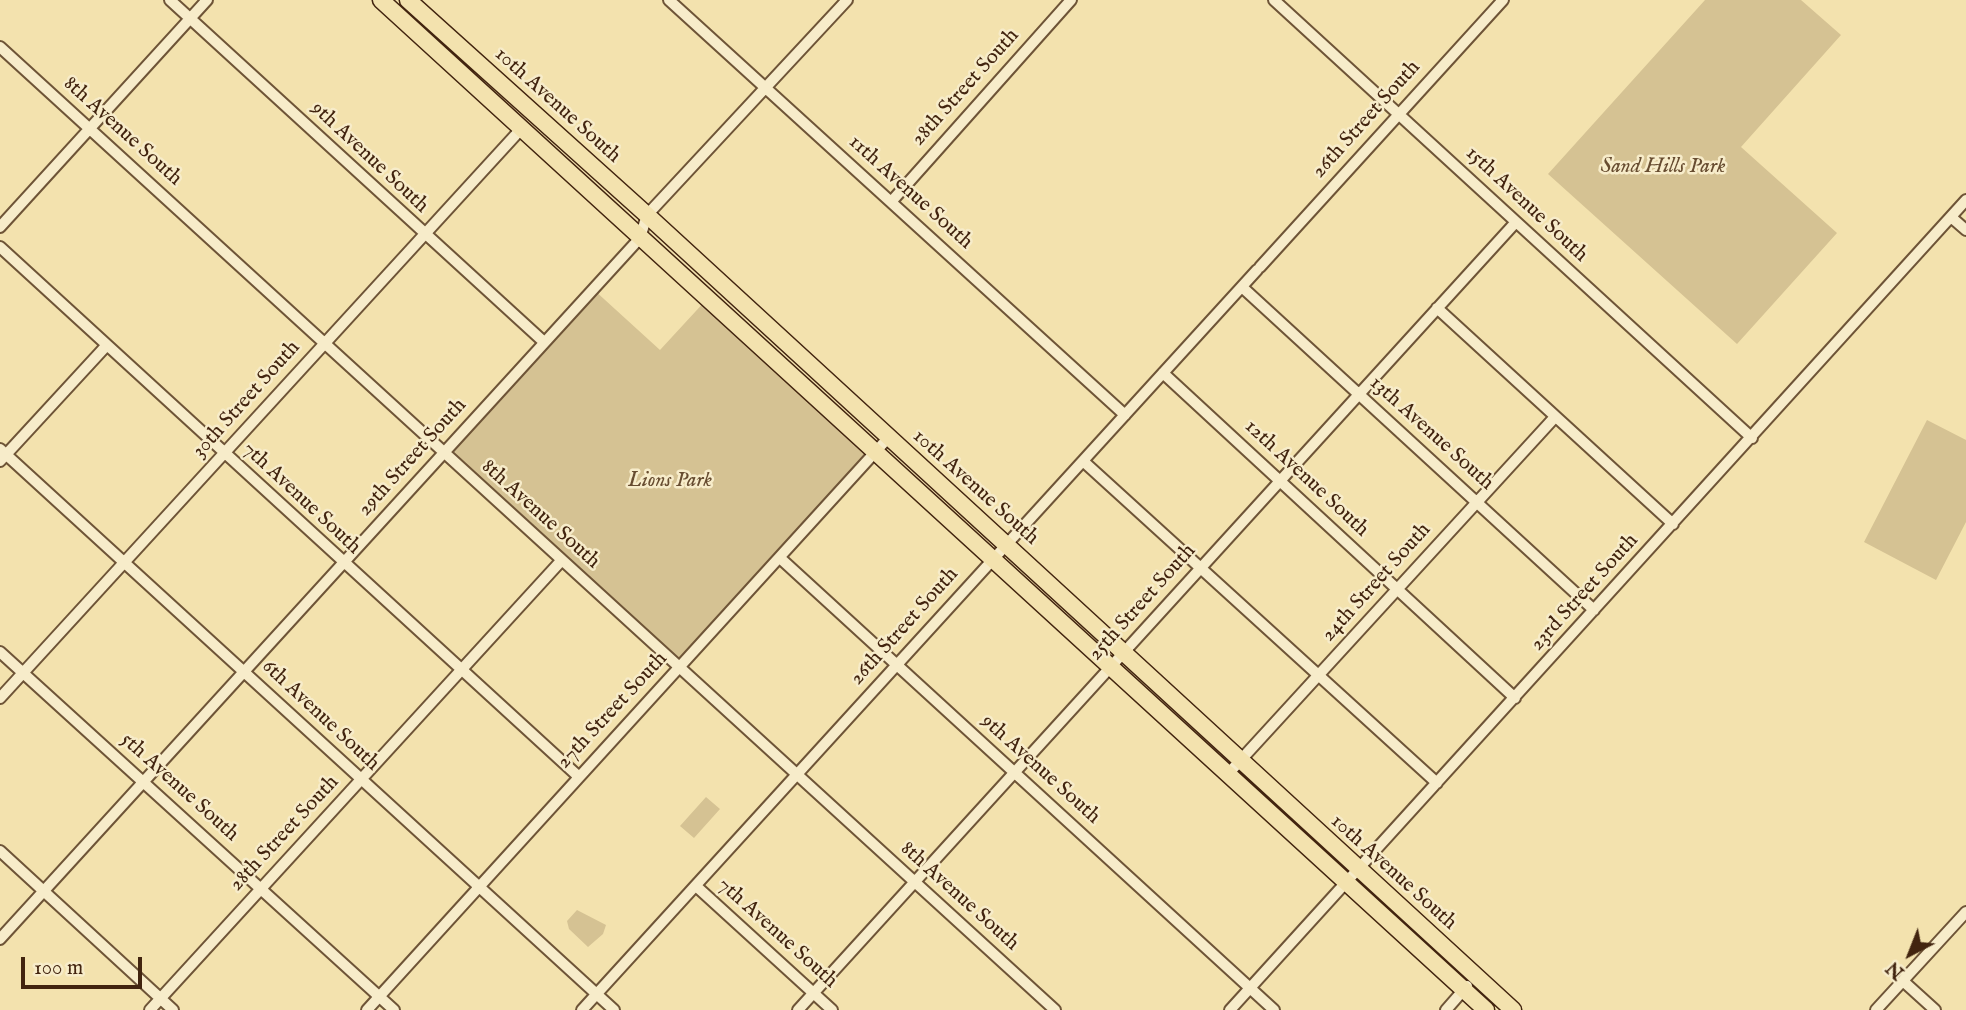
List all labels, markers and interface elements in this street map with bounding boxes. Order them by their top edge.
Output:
street label: 28th Street South [907,24,1025,152]
street label: 10th Avenue South [489,43,625,169]
street label: 26th Street South [1308,56,1426,184]
street label: 8th Avenue South [57,72,187,192]
street label: 9th Avenue South [305,97,433,219]
street label: 11th Avenue South [843,131,977,255]
street label: 15th Avenue South [1459,142,1593,268]
park label: Sand Hills Park [1601,155,1725,181]
street label: 30th Street South [188,336,306,464]
street label: 13th Avenue South [1364,372,1498,496]
street label: 29th Street South [353,394,473,522]
street label: 12th Avenue South [1239,415,1373,543]
street label: 10th Avenue South [907,425,1043,551]
street label: 7th Avenue South [237,438,365,560]
street label: 8th Avenue South [475,455,605,575]
park label: Lions Park [628,469,712,495]
street label: 24th Street South [1317,518,1437,648]
street label: 23rd Street South [1526,529,1644,657]
street label: 25th Street South [1084,539,1202,667]
street label: 26th Street South [846,563,964,691]
street label: 27th Street South [552,647,674,775]
street label: 6th Avenue South [256,655,384,777]
street label: 9th Avenue South [975,710,1105,830]
street label: 5th Avenue South [115,728,243,848]
street label: 28th Street South [225,771,345,897]
street label: 10th Avenue South [1325,810,1461,936]
street label: 8th Avenue South [894,837,1024,957]
street label: 7th Avenue South [712,874,842,994]
north arrow [1875,919,1945,989]
scale bar [24,944,145,988]
text: 100 m [34,955,83,982]
text: N [1882,955,1910,984]

